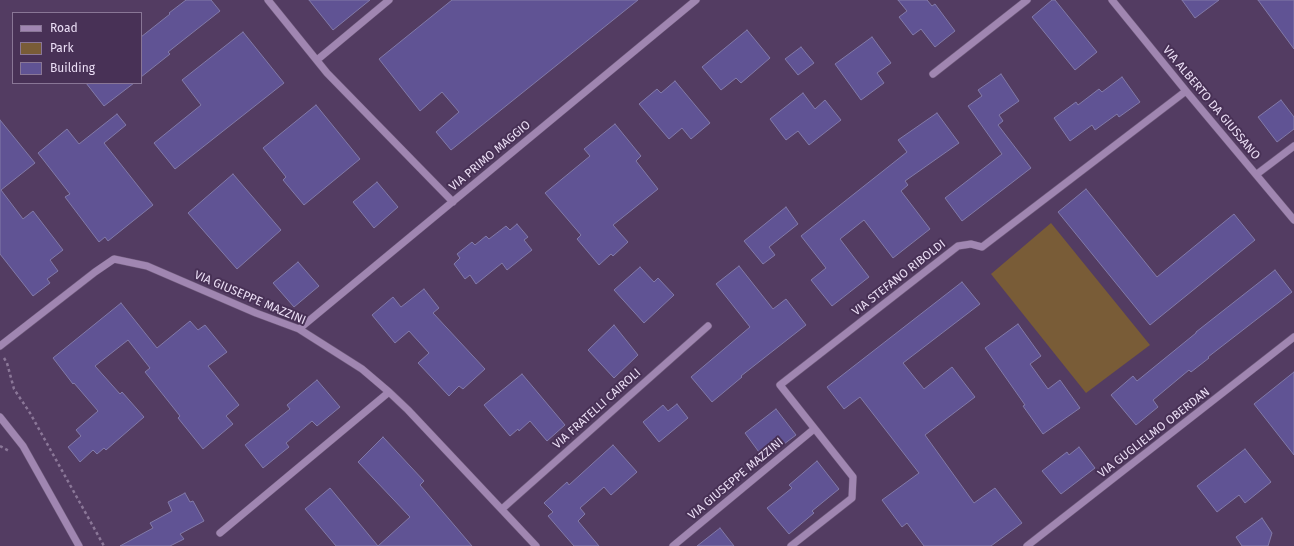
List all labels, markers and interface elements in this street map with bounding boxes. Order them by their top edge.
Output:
legend [12,12,142,84]
text: Road [50,21,78,35]
text: Park [50,41,74,55]
street label: VIA ALBERTO DA GIUSSANO [1159,43,1263,163]
text: Building [50,61,95,75]
street label: VIA PRIMO MAGGIO [446,118,534,194]
street label: VIA STEFANO RIBOLDI [849,237,949,319]
street label: VIA GIUSEPPE MAZZINI [192,268,308,328]
street label: VIA FRATELLI CAIROLI [550,366,644,452]
street label: VIA GUGLIELMO OBERDAN [1095,385,1213,481]
street label: VIA GIUSEPPE MAZZINI [686,435,786,523]

